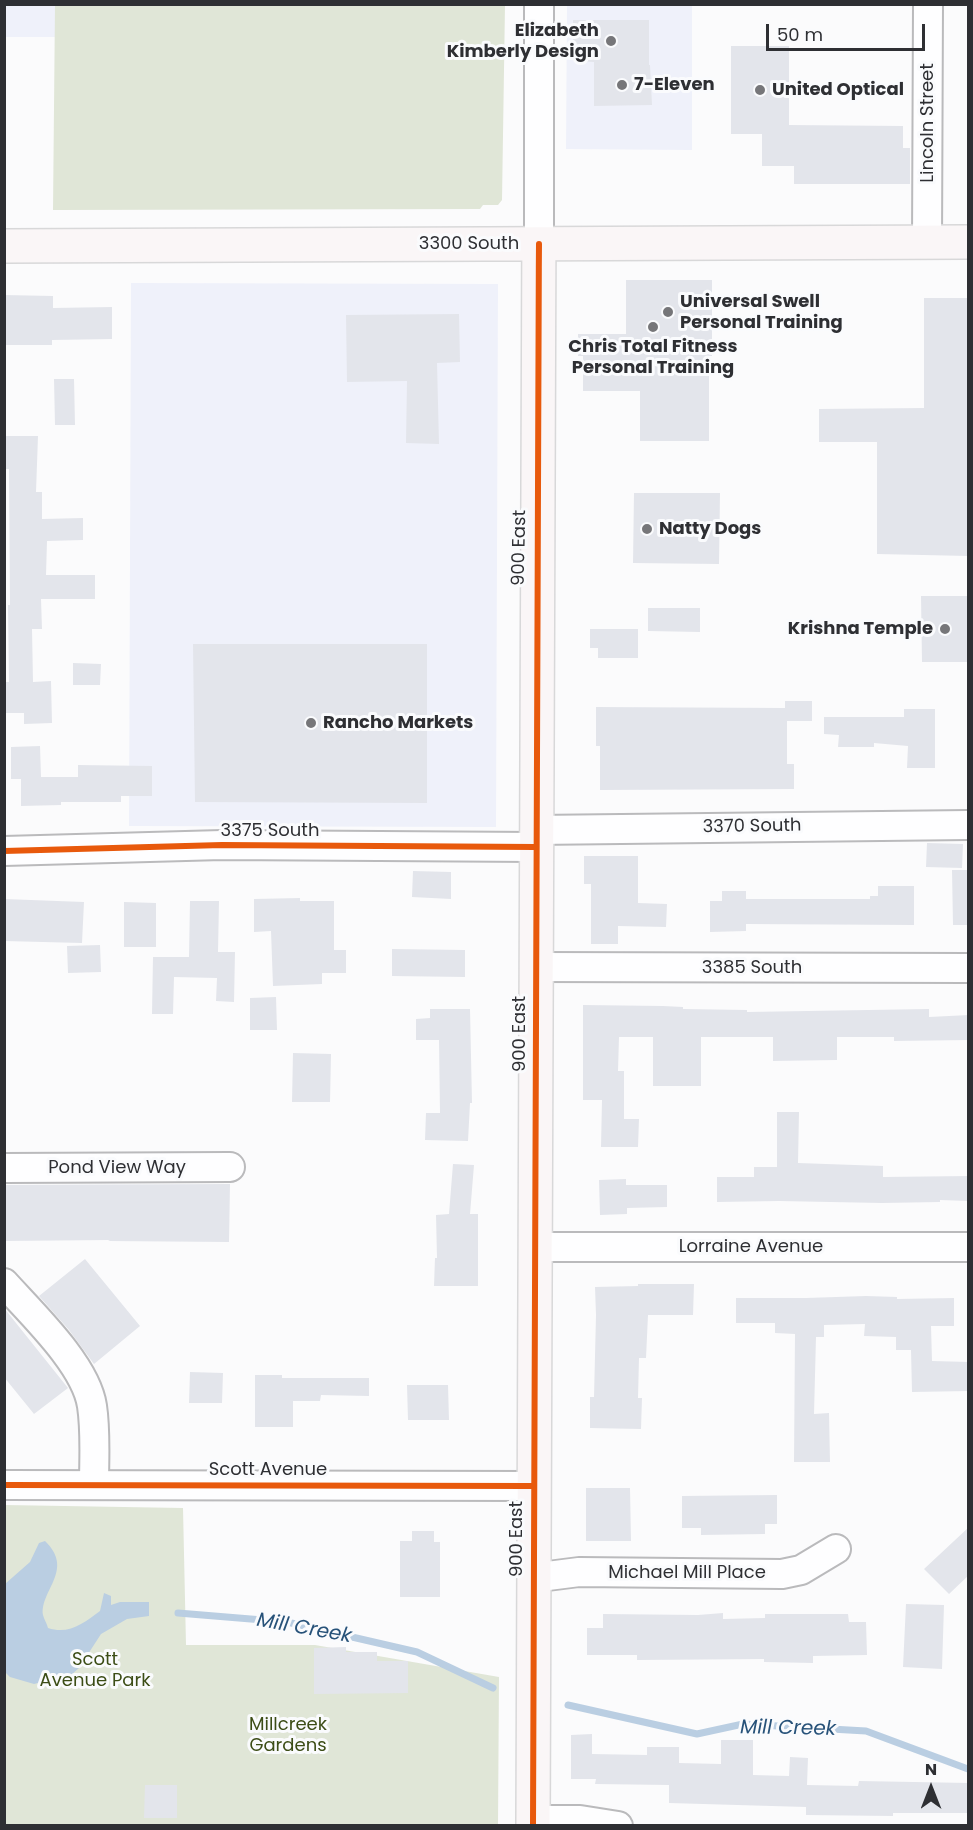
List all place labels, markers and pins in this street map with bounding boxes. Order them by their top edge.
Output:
place label: Elizabeth Kimberly Design [447,20,599,63]
marker: Elizabeth Kimberly Design [604,34,618,48]
place label: 7-Eleven [634,74,715,96]
marker: 7-Eleven [615,78,629,92]
place label: United Optical [772,79,904,101]
marker: United Optical [753,83,767,97]
place label: Universal Swell Personal Training [680,291,843,334]
marker: Universal Swell Personal Training [661,305,675,319]
marker: Chris Total Fitness Personal Training [646,320,660,334]
place label: Chris Total Fitness Personal Training [568,336,738,378]
place label: Natty Dogs [659,518,761,540]
marker: Natty Dogs [640,522,654,536]
place label: Krishna Temple [788,618,933,640]
marker: Krishna Temple [938,622,952,636]
place label: Rancho Markets [323,712,473,734]
marker: Rancho Markets [304,716,318,730]

